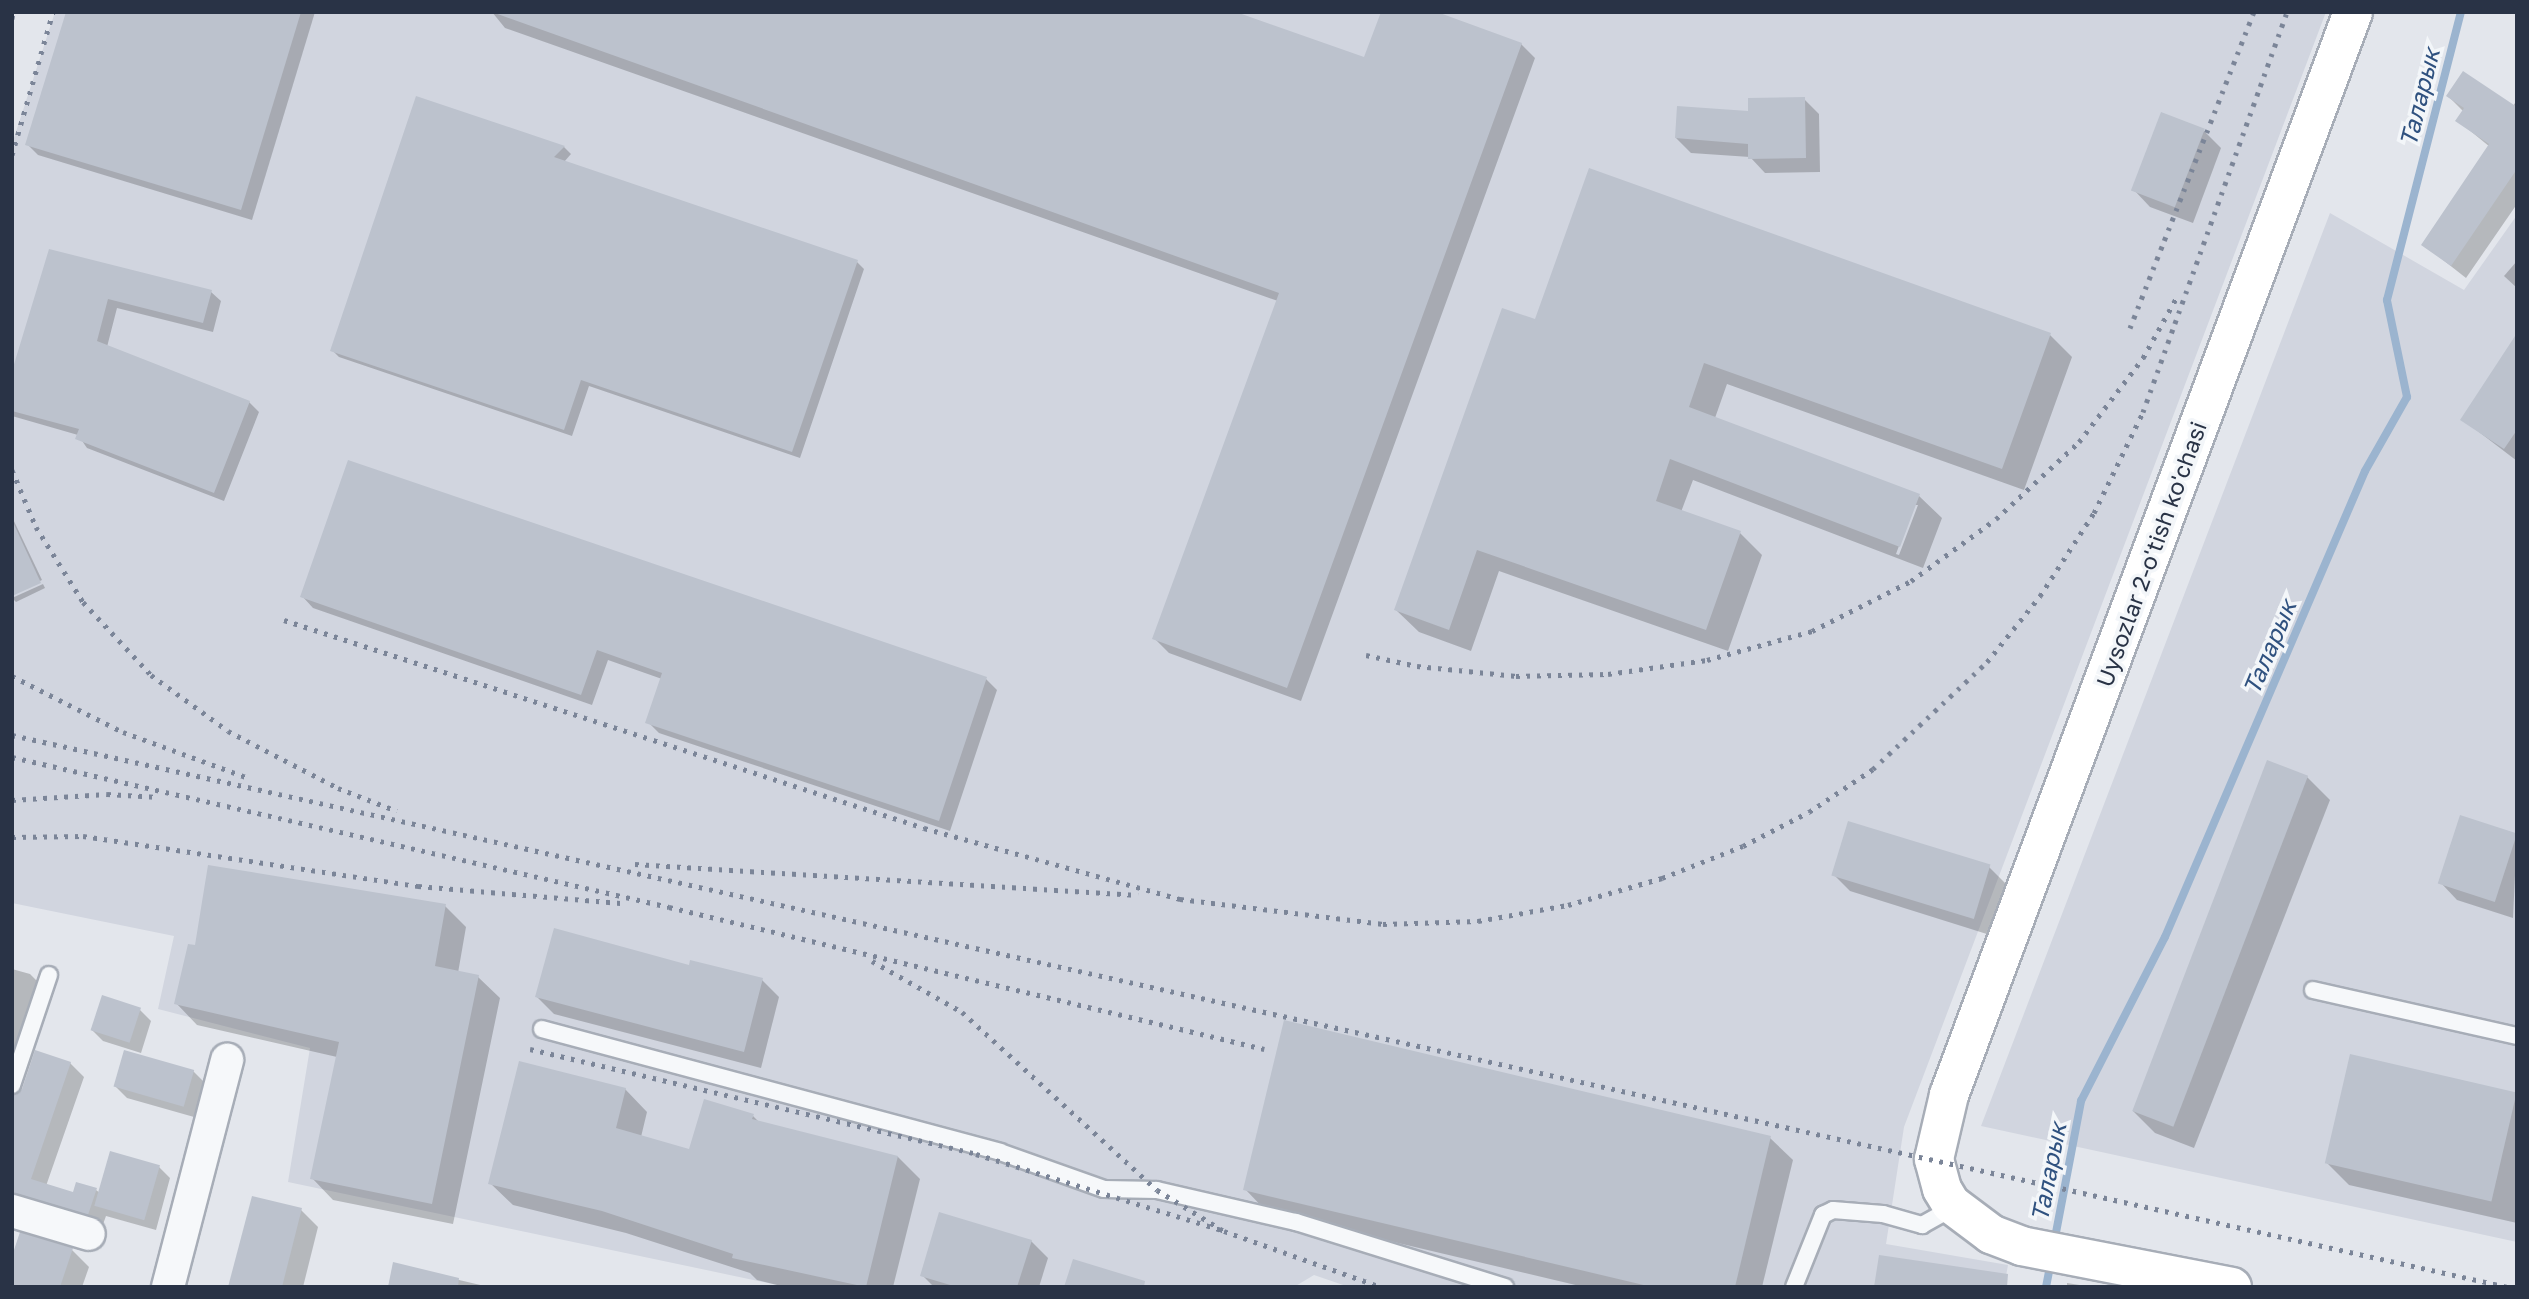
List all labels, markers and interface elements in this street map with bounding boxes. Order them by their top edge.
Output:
water label: Таларык [2393,45,2445,149]
street label: Uysozlar 2-o'tish ko'chasi [2090,418,2212,690]
water label: Таларык [2236,595,2302,699]
water label: Таларык [2024,1120,2072,1224]

